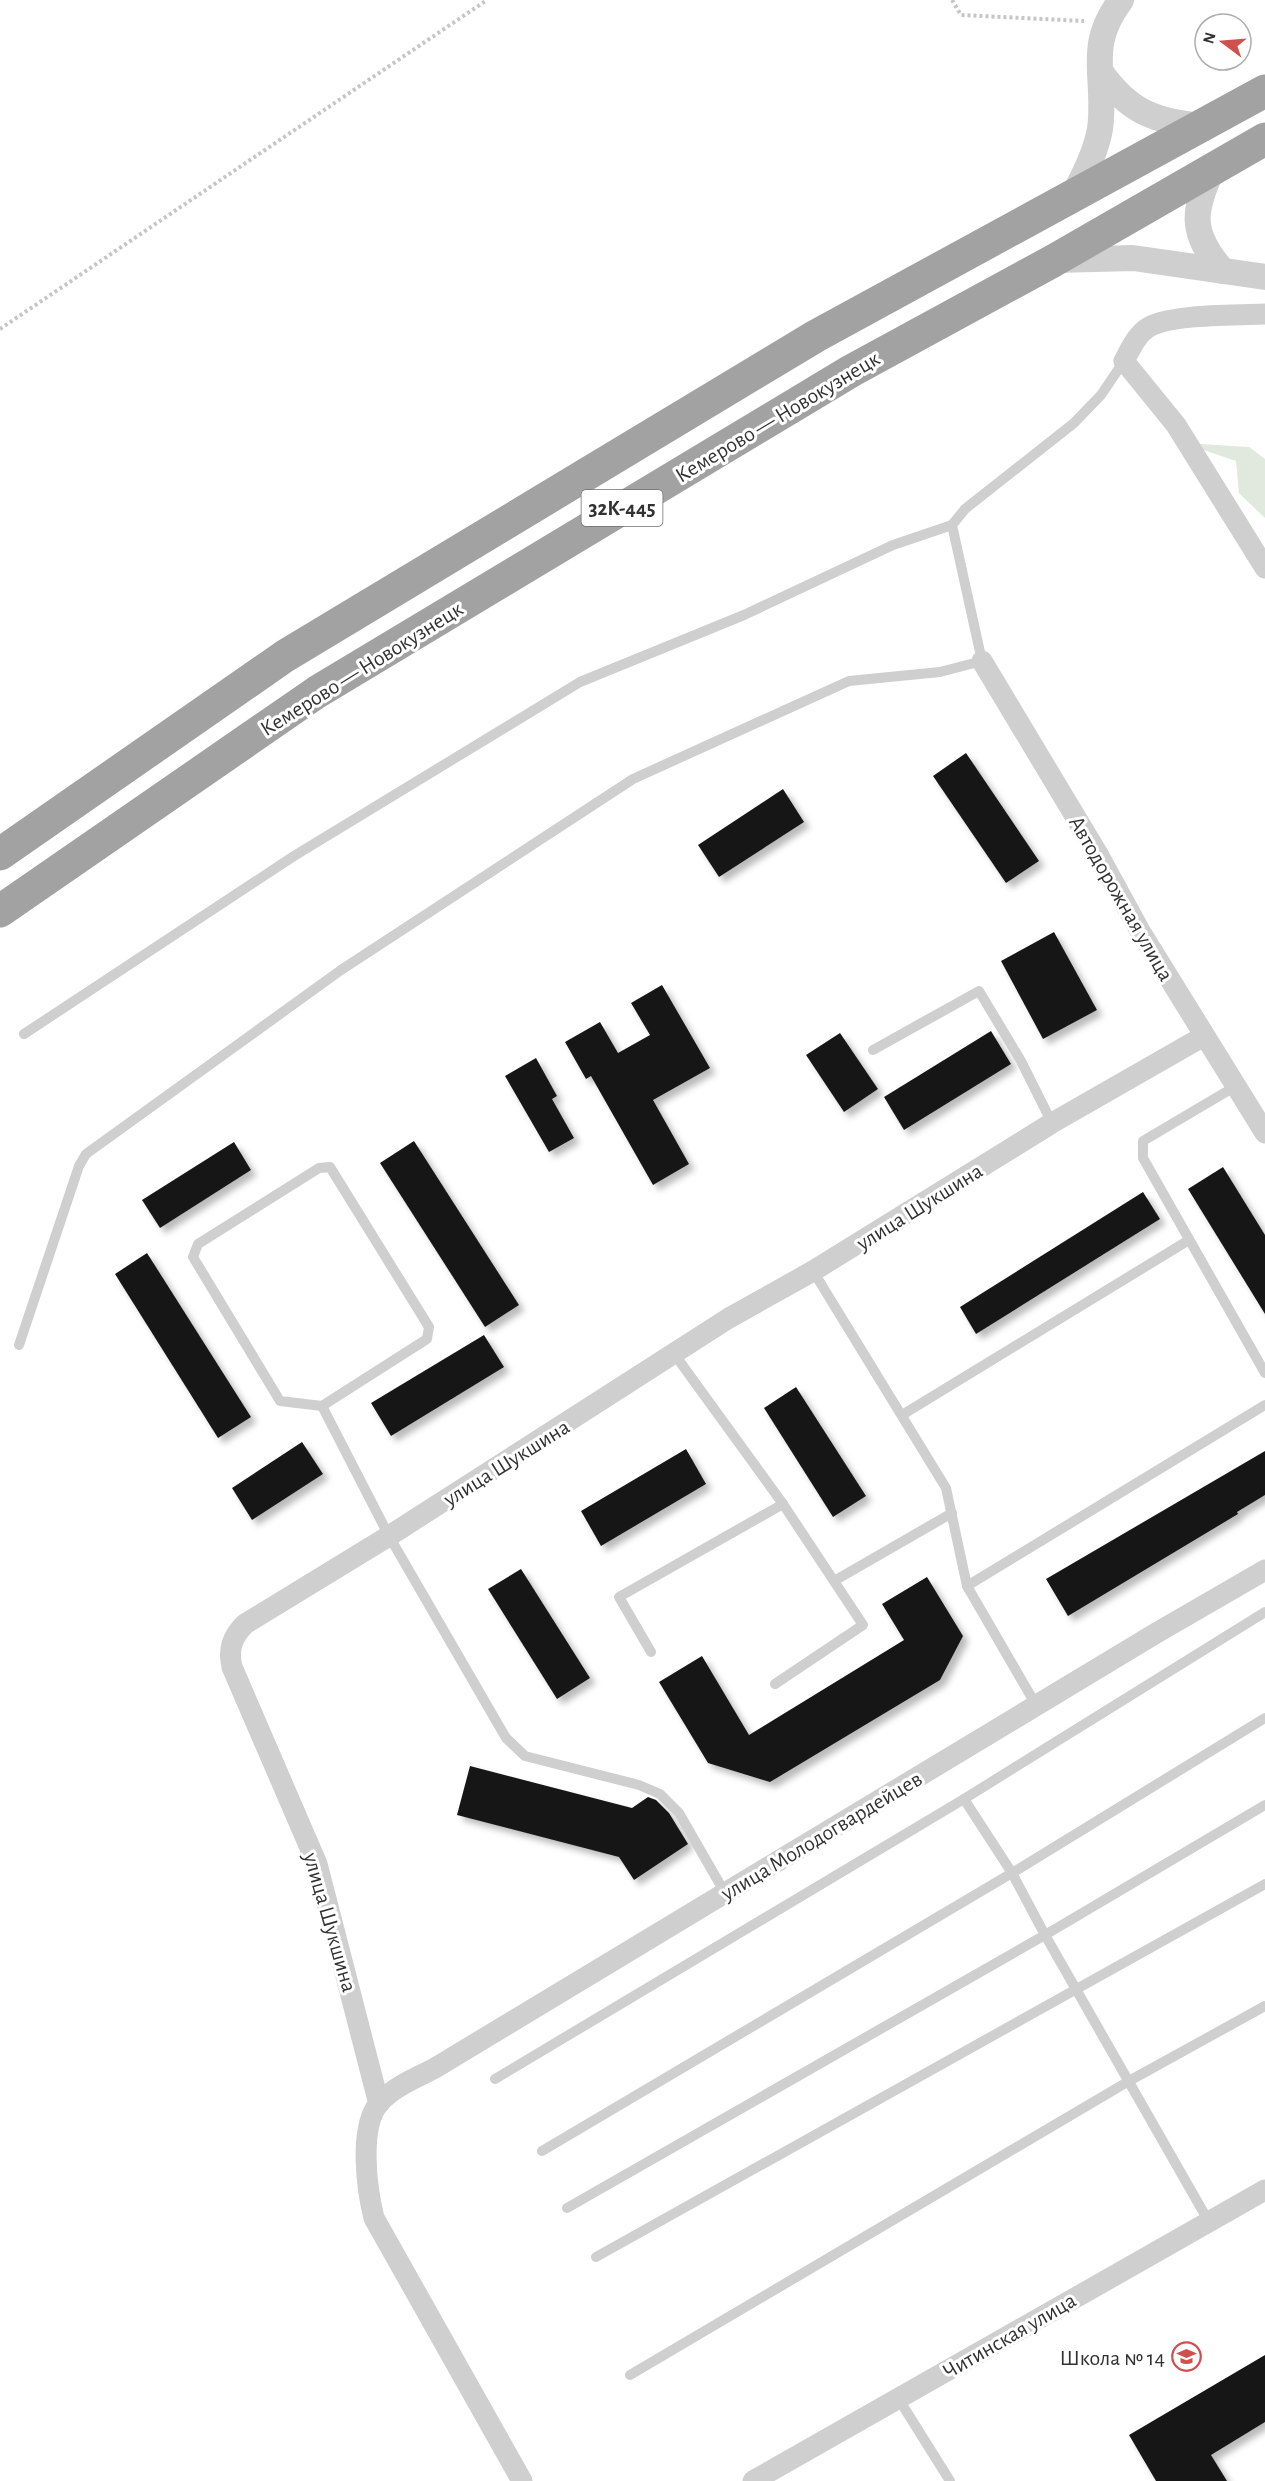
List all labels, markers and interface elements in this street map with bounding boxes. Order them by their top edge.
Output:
north arrow [1193,12,1253,72]
text: N [1200,31,1219,46]
street label: Кемерово — Новокузнецк [672,347,884,487]
road number: 32К-445 [582,490,662,526]
street label: Кемерово — Новокузнецк [256,597,467,740]
street label: Автодорожная улица [1065,812,1177,985]
street label: улица Шукшина [852,1159,986,1255]
street label: улица Шукшина [439,1415,573,1511]
street label: улица Молодогвардейцев [716,1767,926,1905]
street label: улица Шукшина [299,1849,360,1994]
street label: Читинская улица [939,2289,1080,2383]
school or university icon: Школа № 14 [1170,2341,1202,2373]
place label: Школа № 14 [1060,2347,1165,2369]

